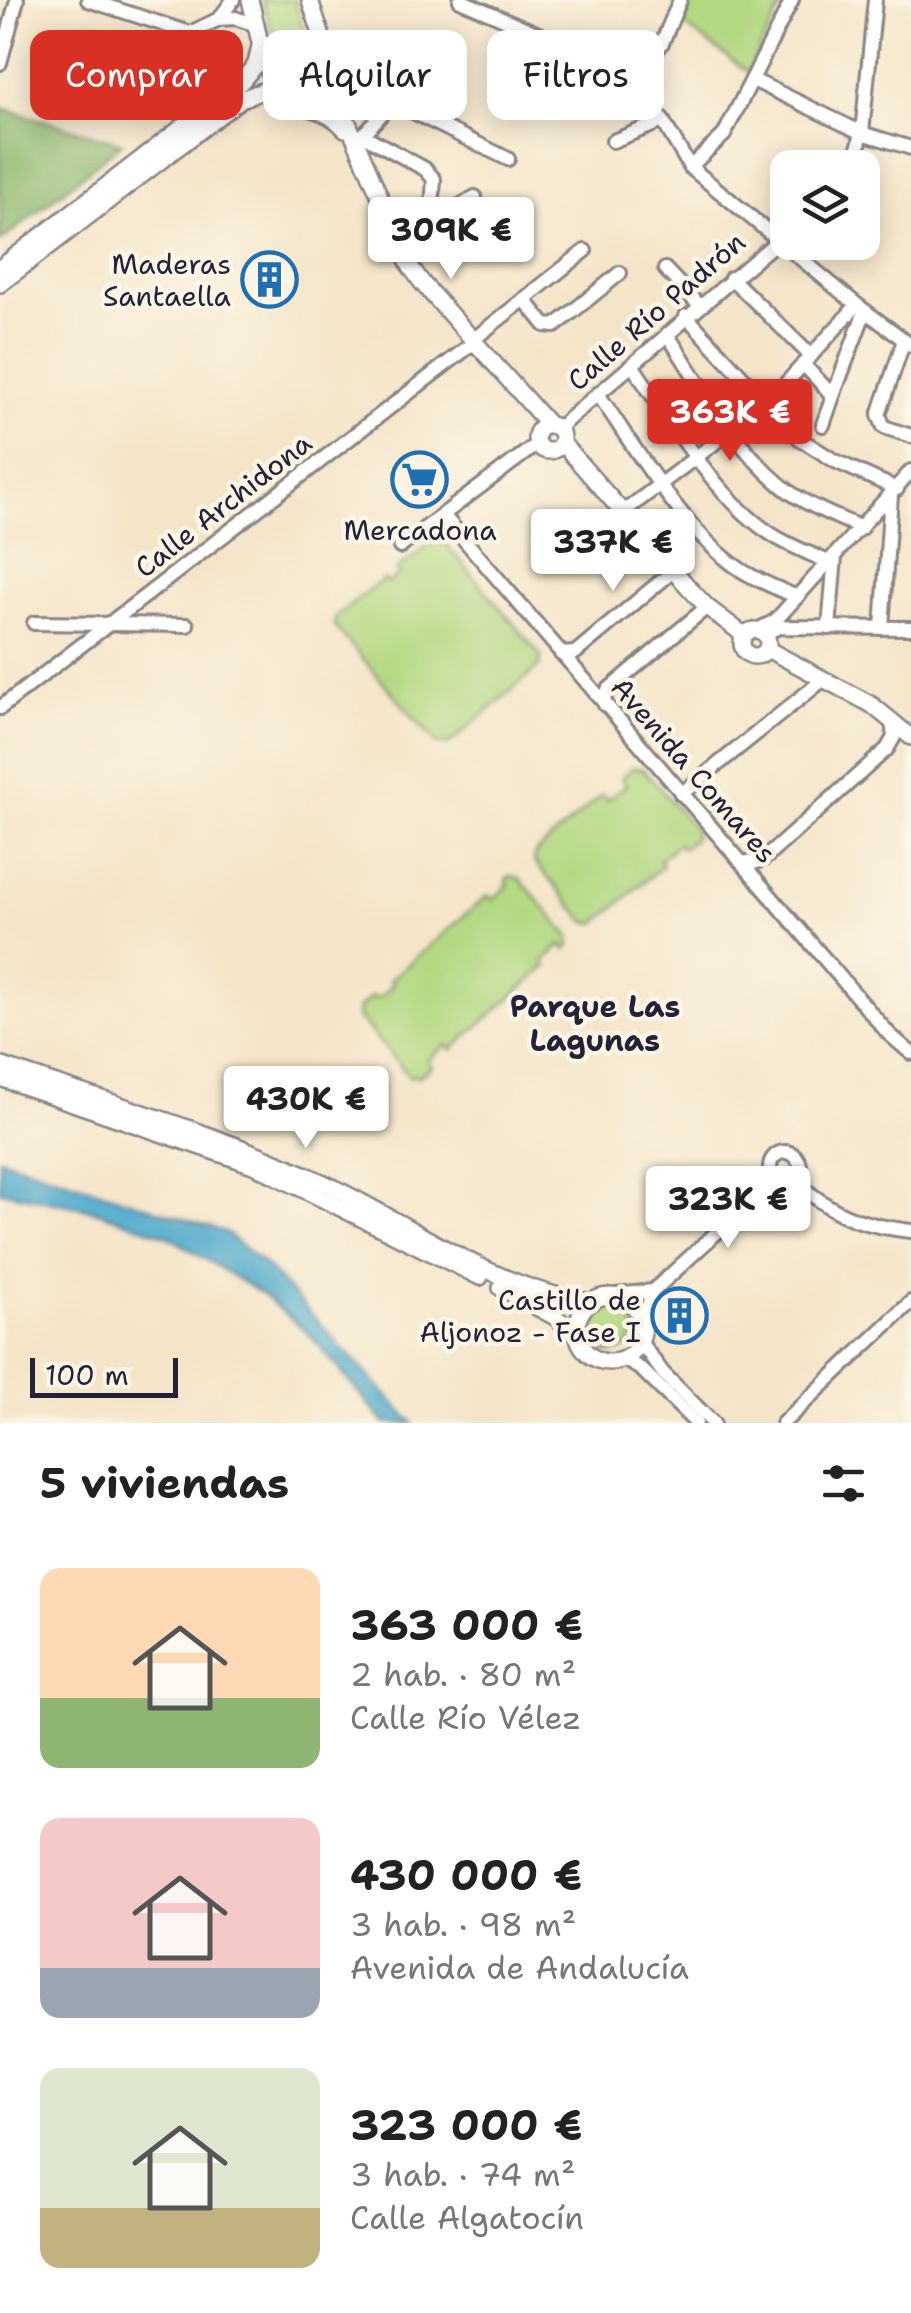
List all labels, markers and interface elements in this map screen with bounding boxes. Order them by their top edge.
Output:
chip: Comprar [30,30,243,120]
chip: Alquilar [263,30,467,120]
chip: Filtros [487,30,664,120]
map controls [770,150,880,260]
button: layers [770,150,880,260]
pin: 309K € [370,197,532,282]
text: 309K € [390,208,512,251]
street label: Calle Río Padrón [559,223,753,399]
place label: Maderas Santaella [103,245,231,315]
building icon: Maderas Santaella [240,250,300,310]
pin: 363K € [649,379,811,464]
text: 363K € [669,390,791,433]
street label: Calle Archidona [127,424,319,586]
supermarket icon: Mercadona [390,449,450,509]
pin: 337K € [532,509,694,594]
place label: Mercadona [343,511,497,549]
text: 337K € [553,520,673,563]
street label: Avenida Comares [603,669,785,871]
district label: Parque Las Lagunas [510,986,680,1061]
pin: 430K € [225,1066,387,1151]
text: 430K € [246,1077,366,1120]
pin: 323K € [647,1166,809,1251]
text: 323K € [668,1177,788,1220]
place label: Castillo de Aljonoz - Fase I [420,1281,641,1351]
building icon: Castillo de Aljonoz - Fase I [650,1286,710,1346]
scale bar [30,1353,178,1398]
text: 100 m [45,1356,129,1394]
text: 5 viviendas [40,1455,289,1511]
icon: filters [816,1456,871,1511]
text: 363 000 € [350,1597,583,1653]
icon: home [120,1608,240,1728]
text: 2 hab. · 80 m² [350,1653,576,1696]
text: Calle Río Vélez [350,1696,581,1739]
text: 430 000 € [350,1847,582,1903]
icon: home [120,1858,240,1978]
text: 3 hab. · 98 m² [350,1903,576,1946]
text: Avenida de Andalucía [350,1946,689,1989]
text: 323 000 € [350,2097,583,2153]
icon: home [120,2108,240,2228]
text: 3 hab. · 74 m² [350,2153,575,2196]
text: Calle Algatocín [350,2196,584,2239]

